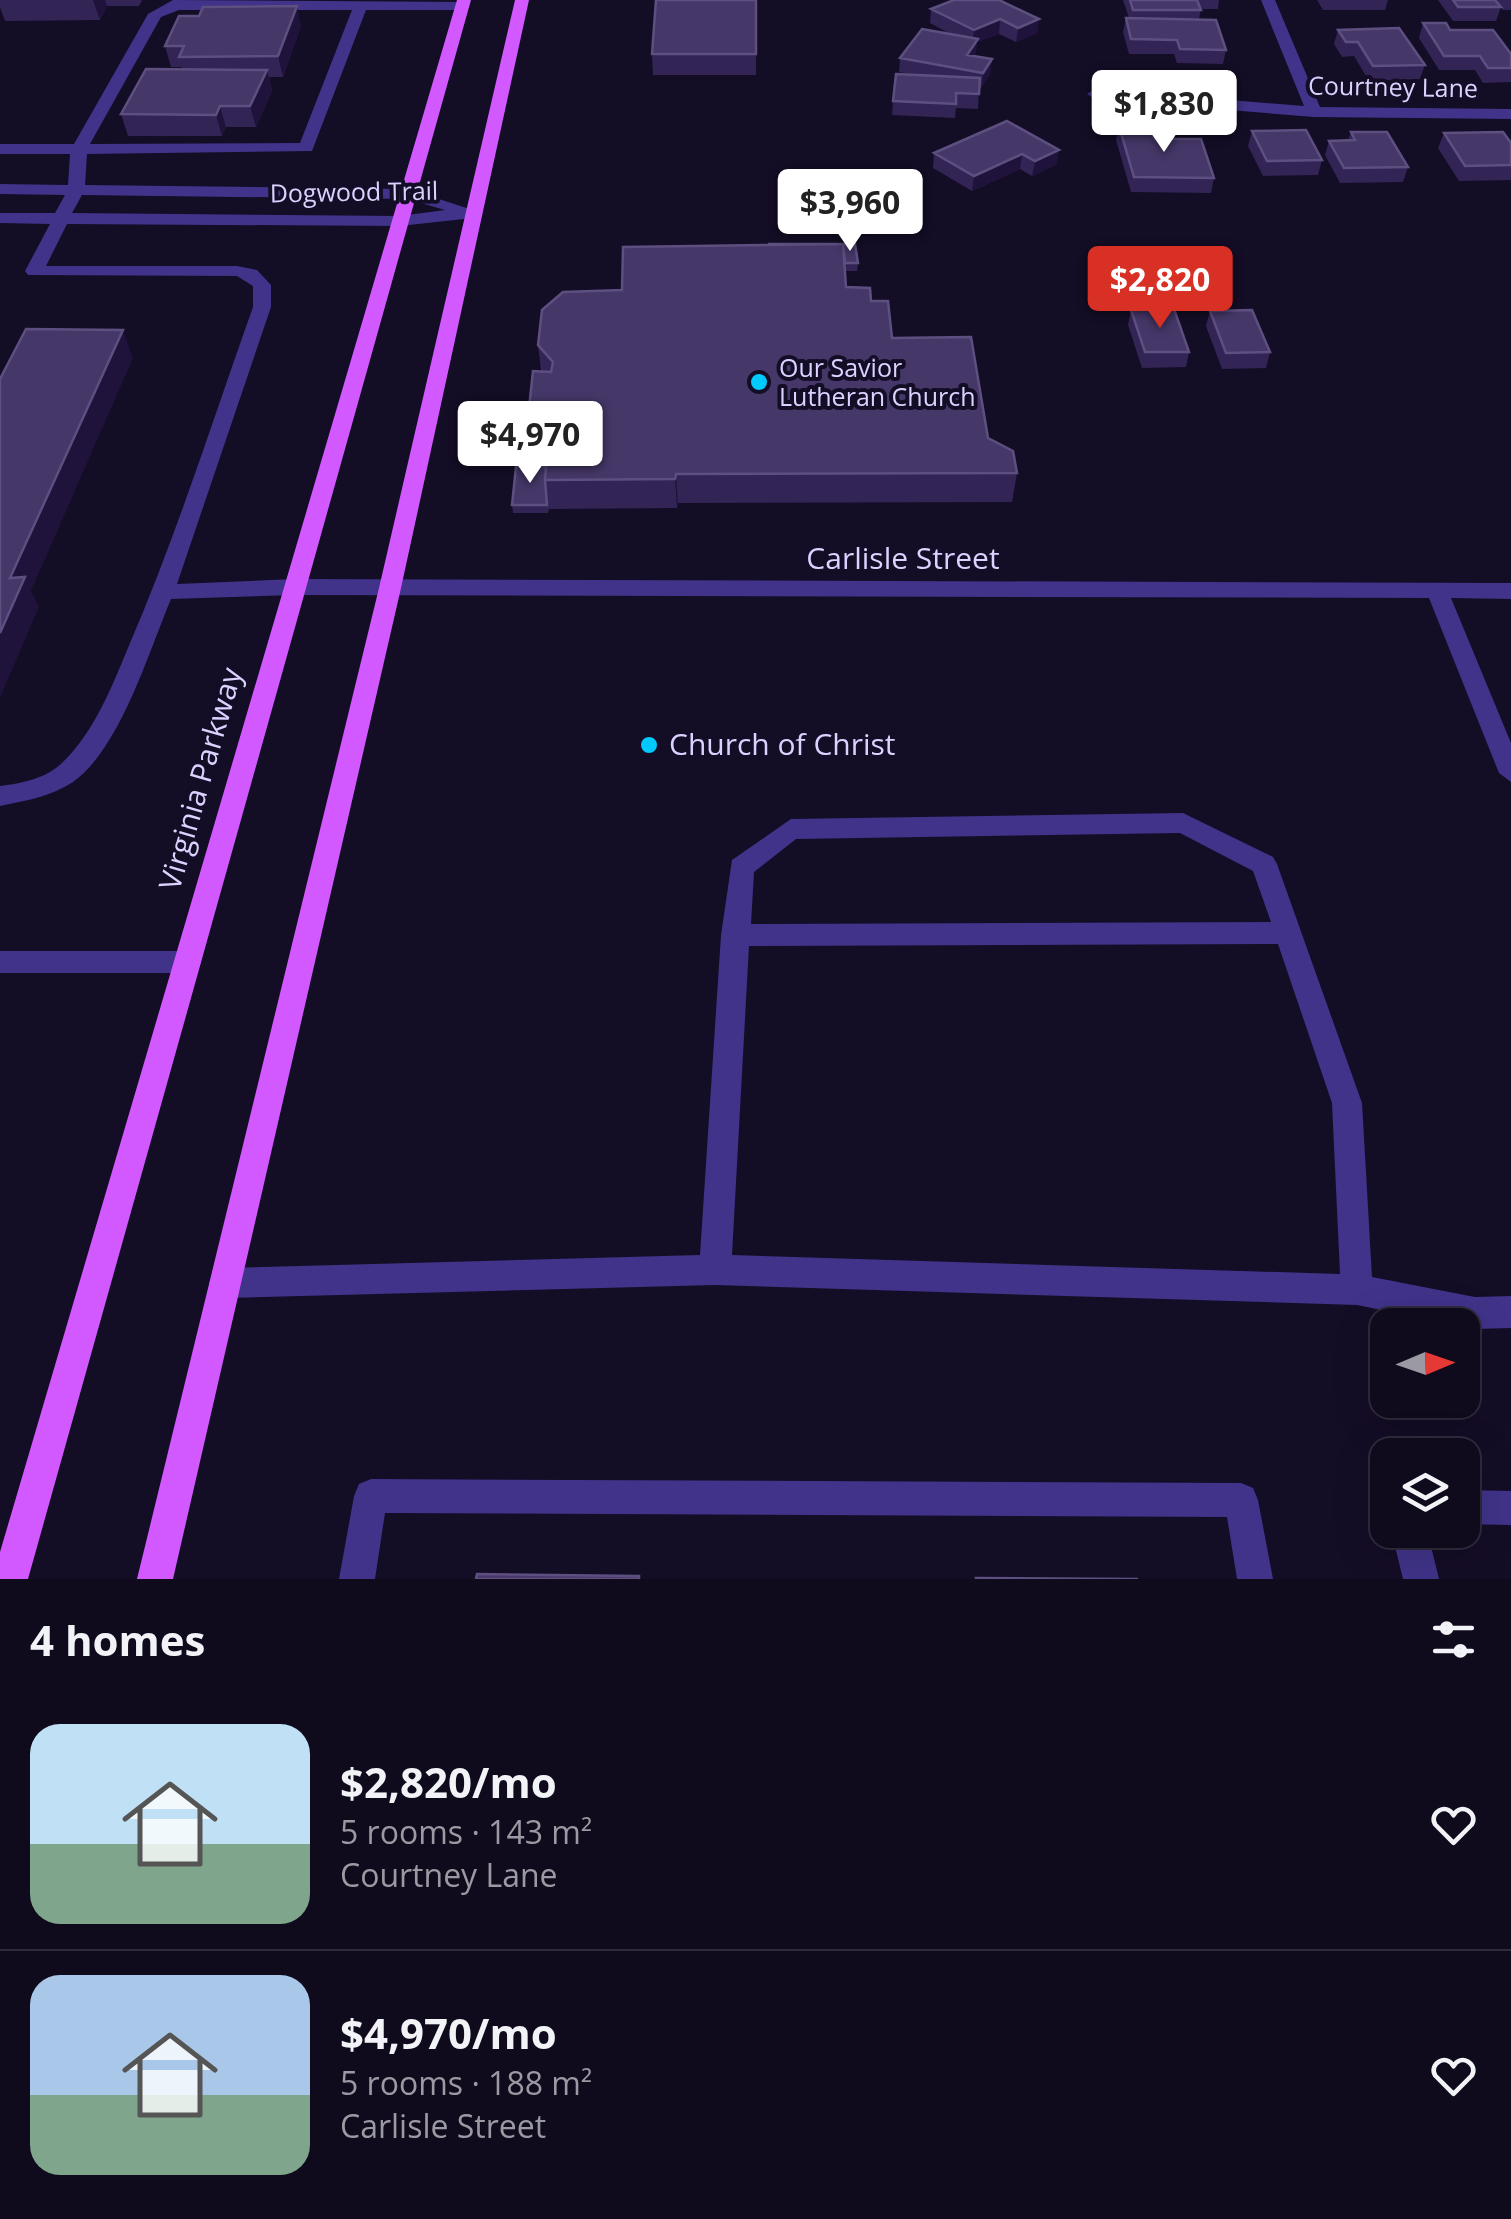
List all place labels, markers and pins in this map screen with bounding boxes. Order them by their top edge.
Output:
pin: $1,830 [1083,70,1245,155]
pin: $3,960 [769,169,931,254]
pin: $2,820 [1079,246,1241,331]
place label: Our Savior Lutheran Church [779,350,976,413]
marker: Our Savior Lutheran Church [748,371,770,393]
pin: $4,970 [449,401,611,486]
place label: Church of Christ [669,723,896,764]
marker: Church of Christ [638,734,660,756]

